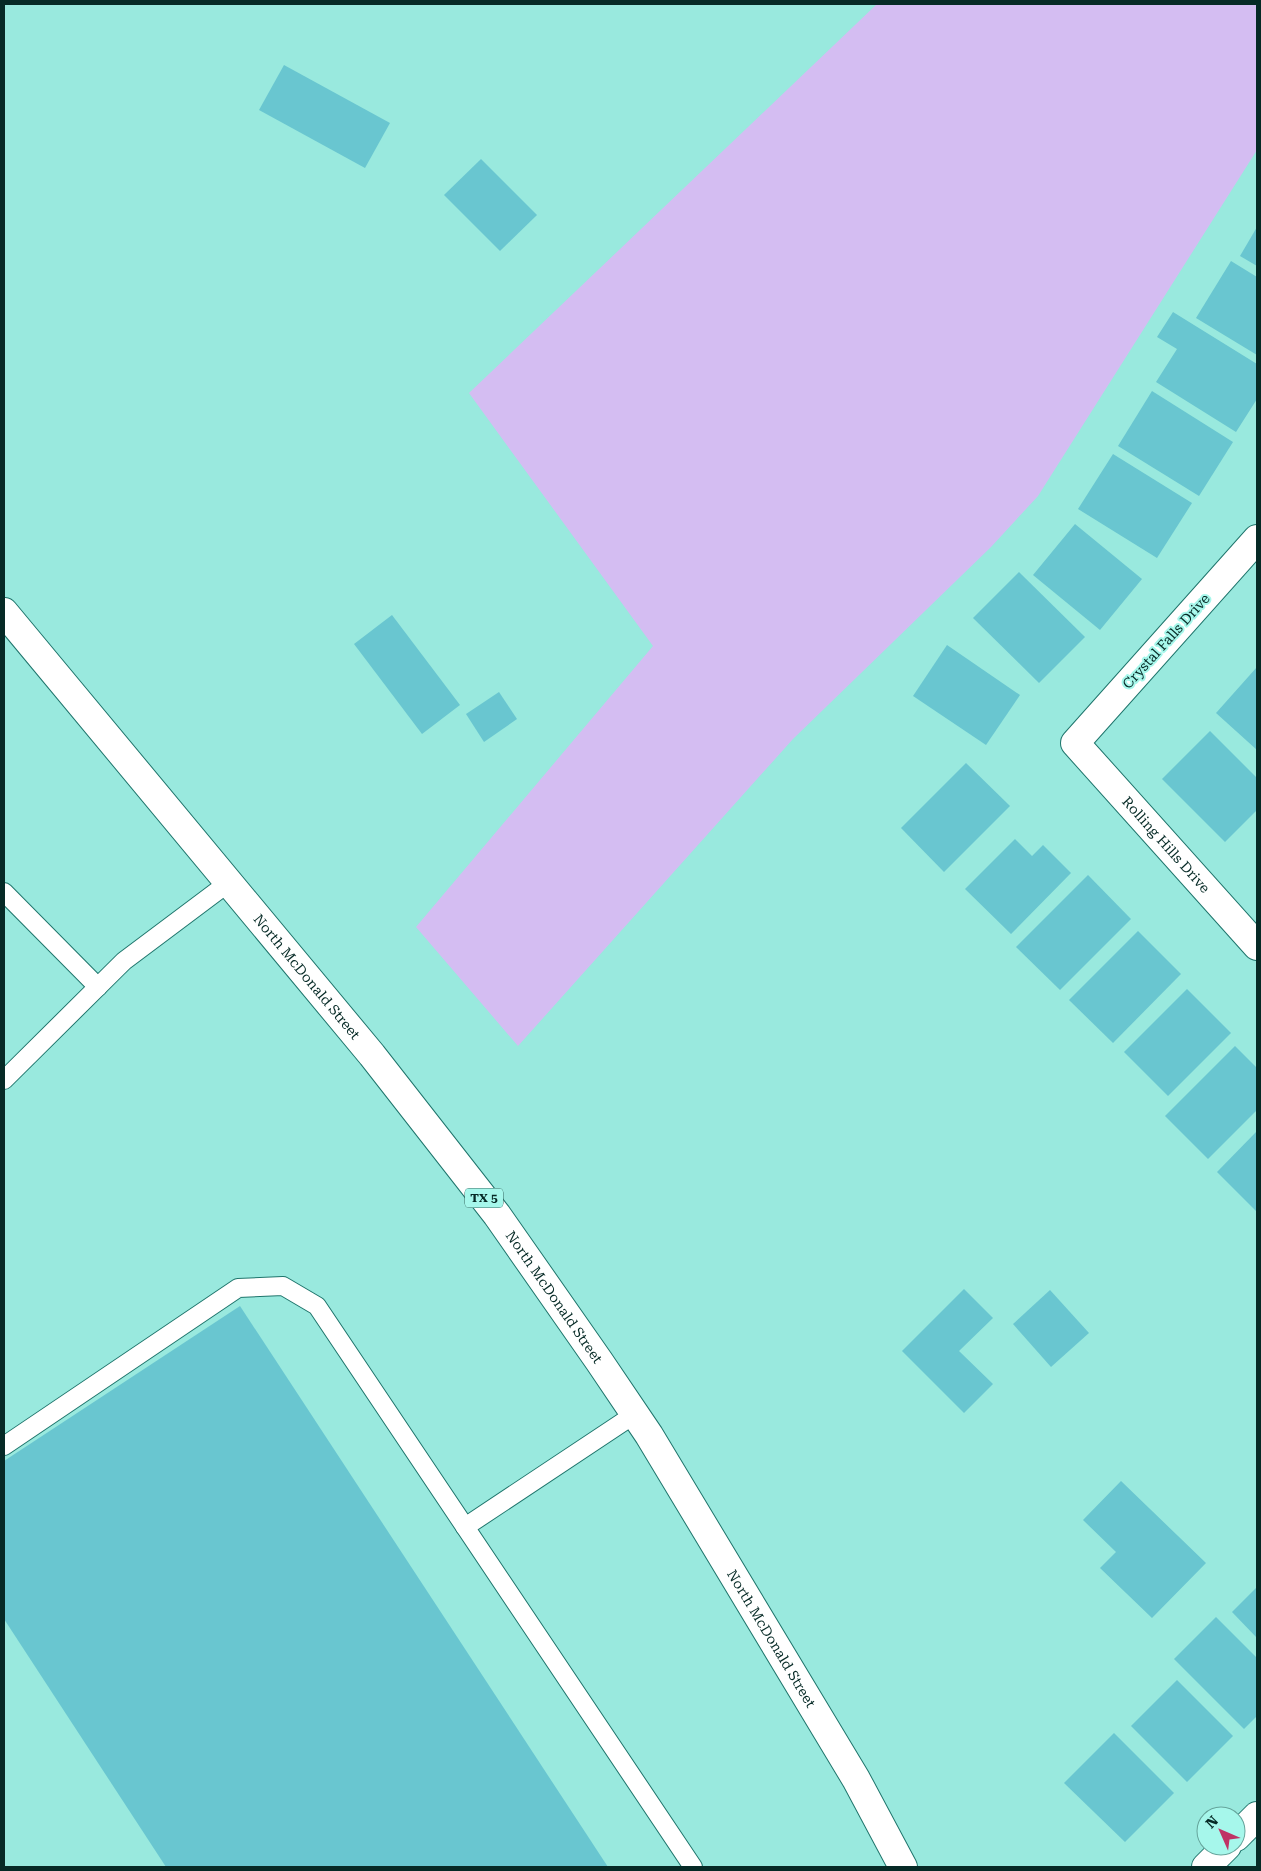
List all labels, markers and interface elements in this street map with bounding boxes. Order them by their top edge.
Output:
street label: Crystal Falls Drive [1119,590,1213,692]
street label: Rolling Hills Drive [1119,793,1214,896]
street label: North McDonald Street [250,911,363,1042]
road number: TX 5 [465,1188,503,1208]
street label: North McDonald Street [503,1228,606,1366]
street label: North McDonald Street [724,1567,819,1710]
north arrow [1196,1806,1246,1856]
text: N [1202,1812,1221,1831]

